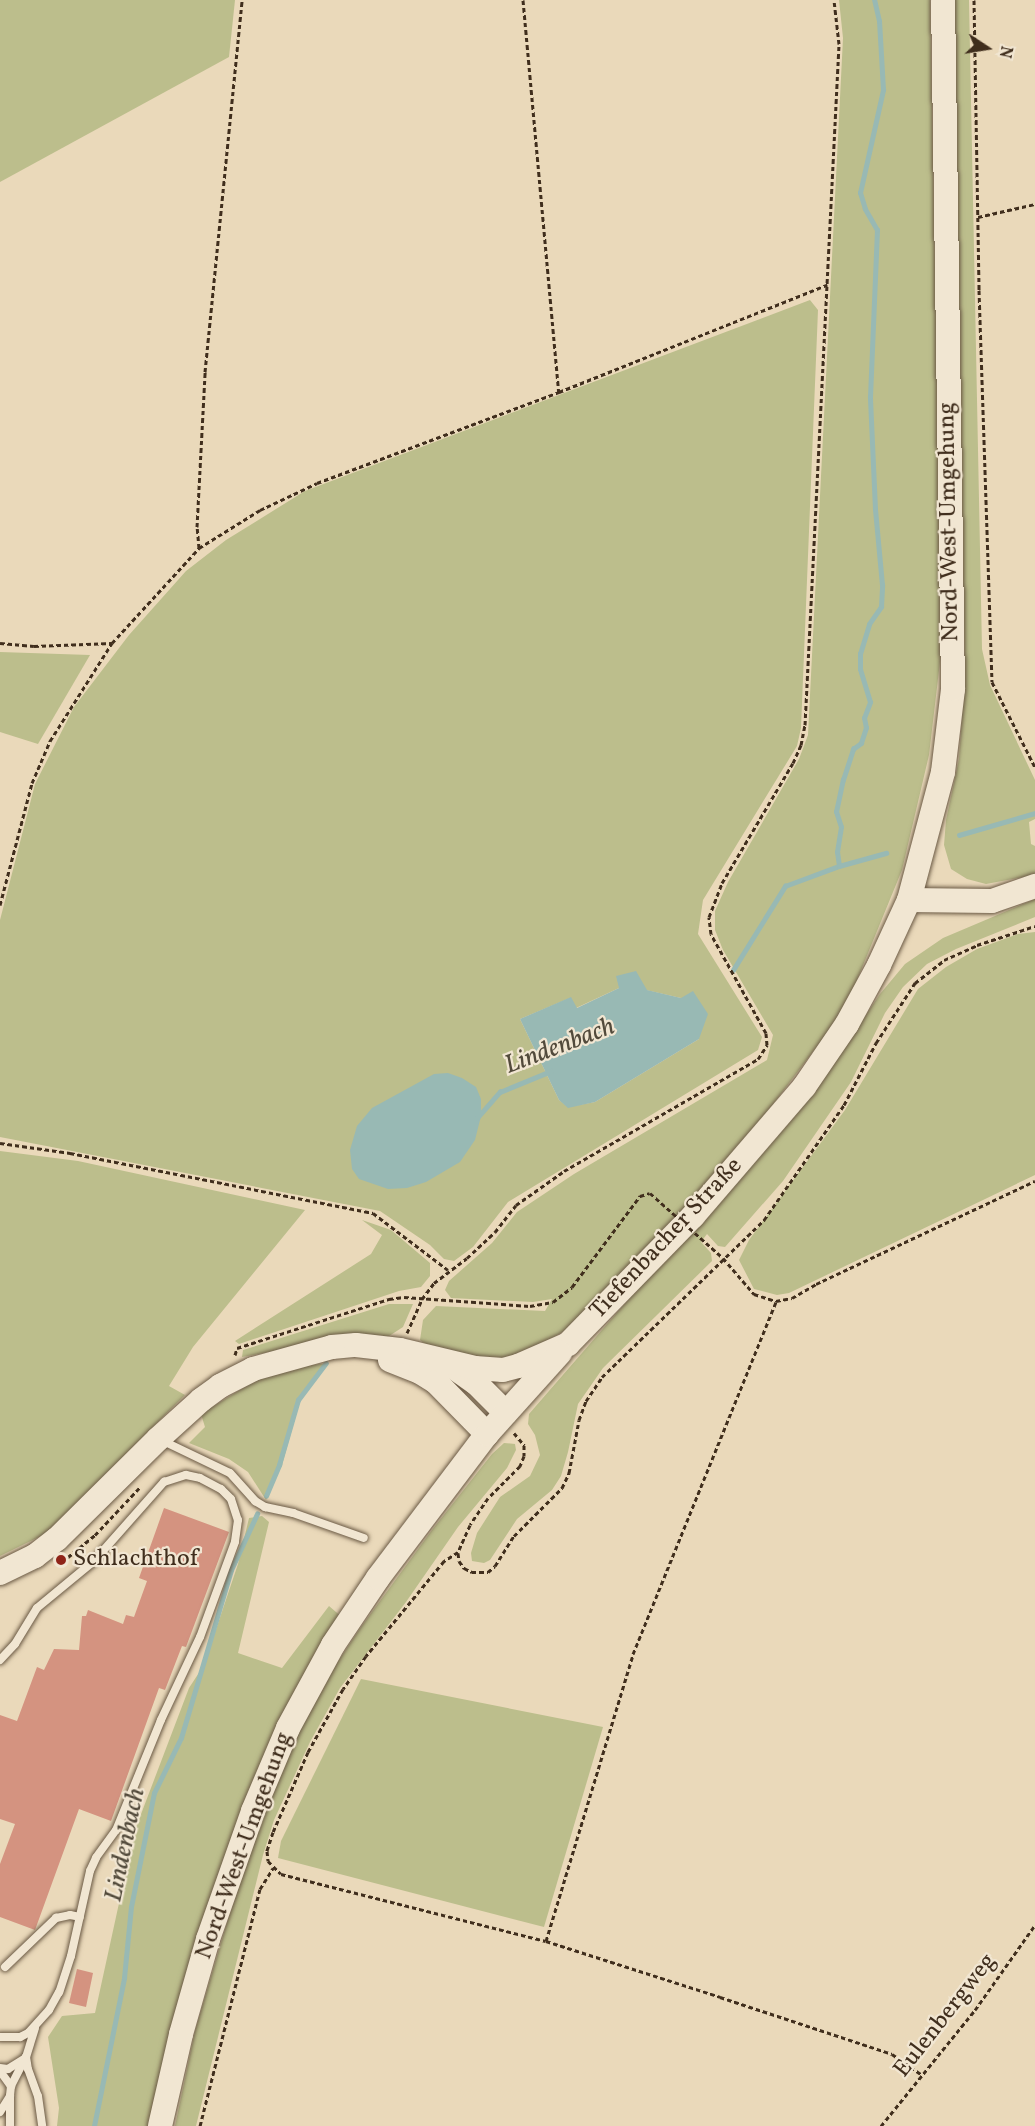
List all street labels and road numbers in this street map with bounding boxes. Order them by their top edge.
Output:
street label: Nord-West-Umgehung [934,402,966,642]
street label: Tiefenbacher Straße [585,1152,749,1326]
street label: Nord-West-Umgehung [190,1728,300,1964]
street label: Eulenbergweg [889,1948,1003,2084]

